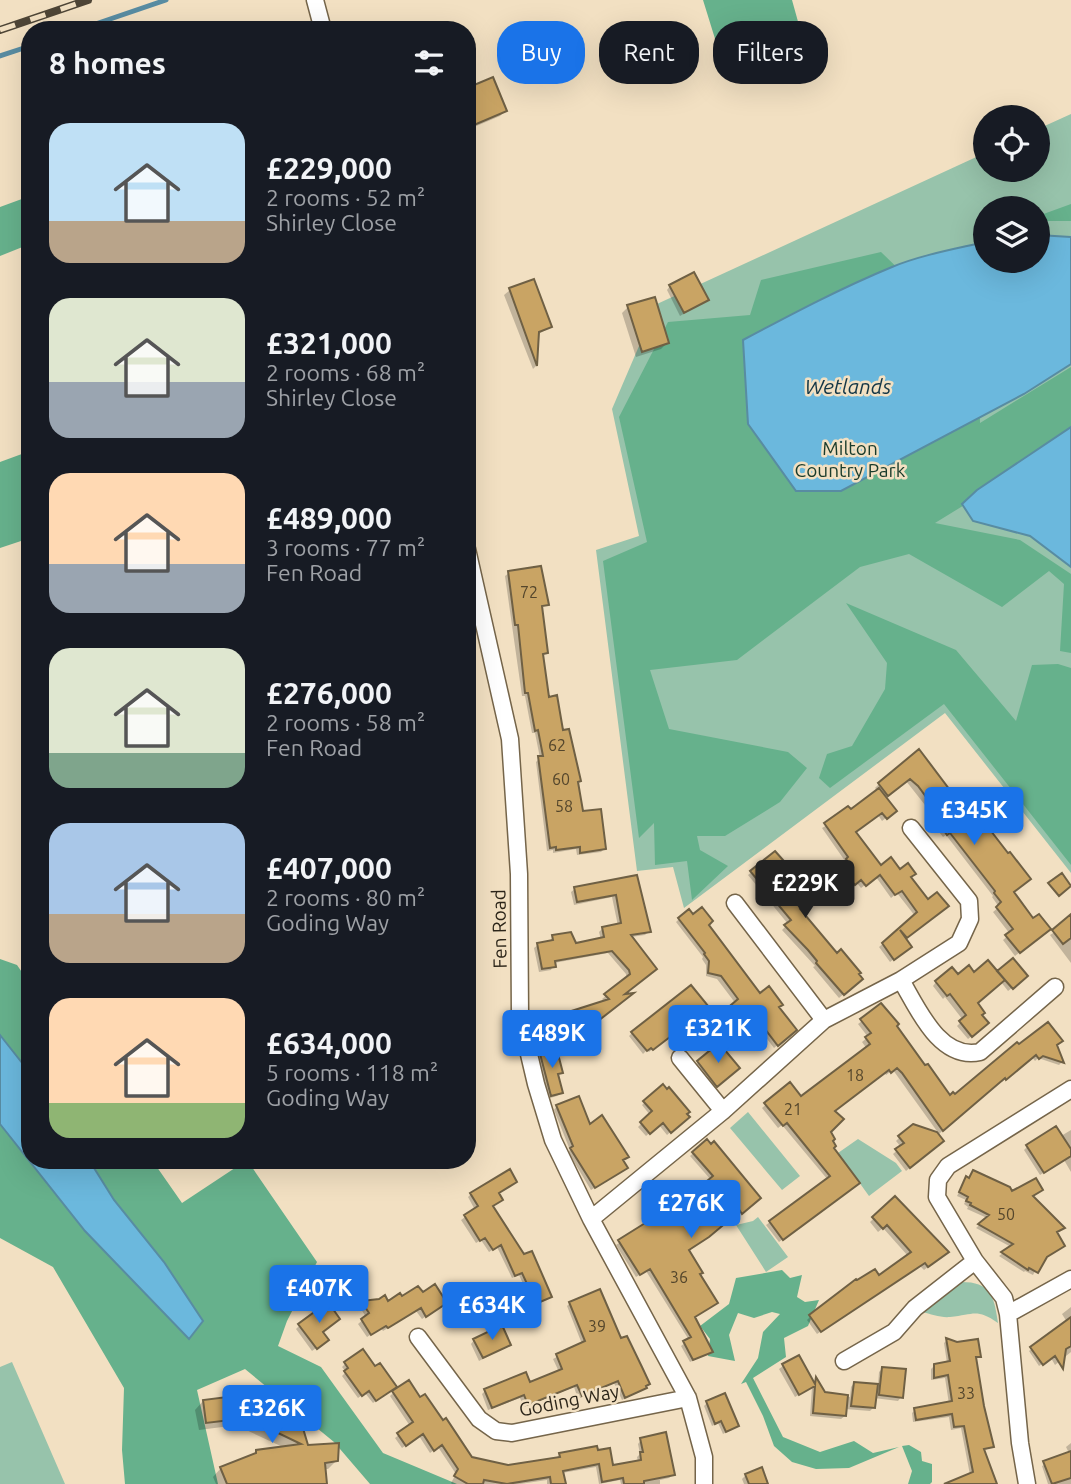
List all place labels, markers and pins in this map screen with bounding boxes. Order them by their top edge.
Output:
pin: £345K [925,788,1023,847]
pin: £229K [756,860,854,920]
pin: £321K [669,1006,767,1065]
pin: £489K [503,1010,601,1070]
pin: £276K [642,1180,740,1240]
pin: £407K [270,1266,368,1325]
pin: £634K [443,1282,541,1342]
pin: £326K [223,1386,321,1445]

